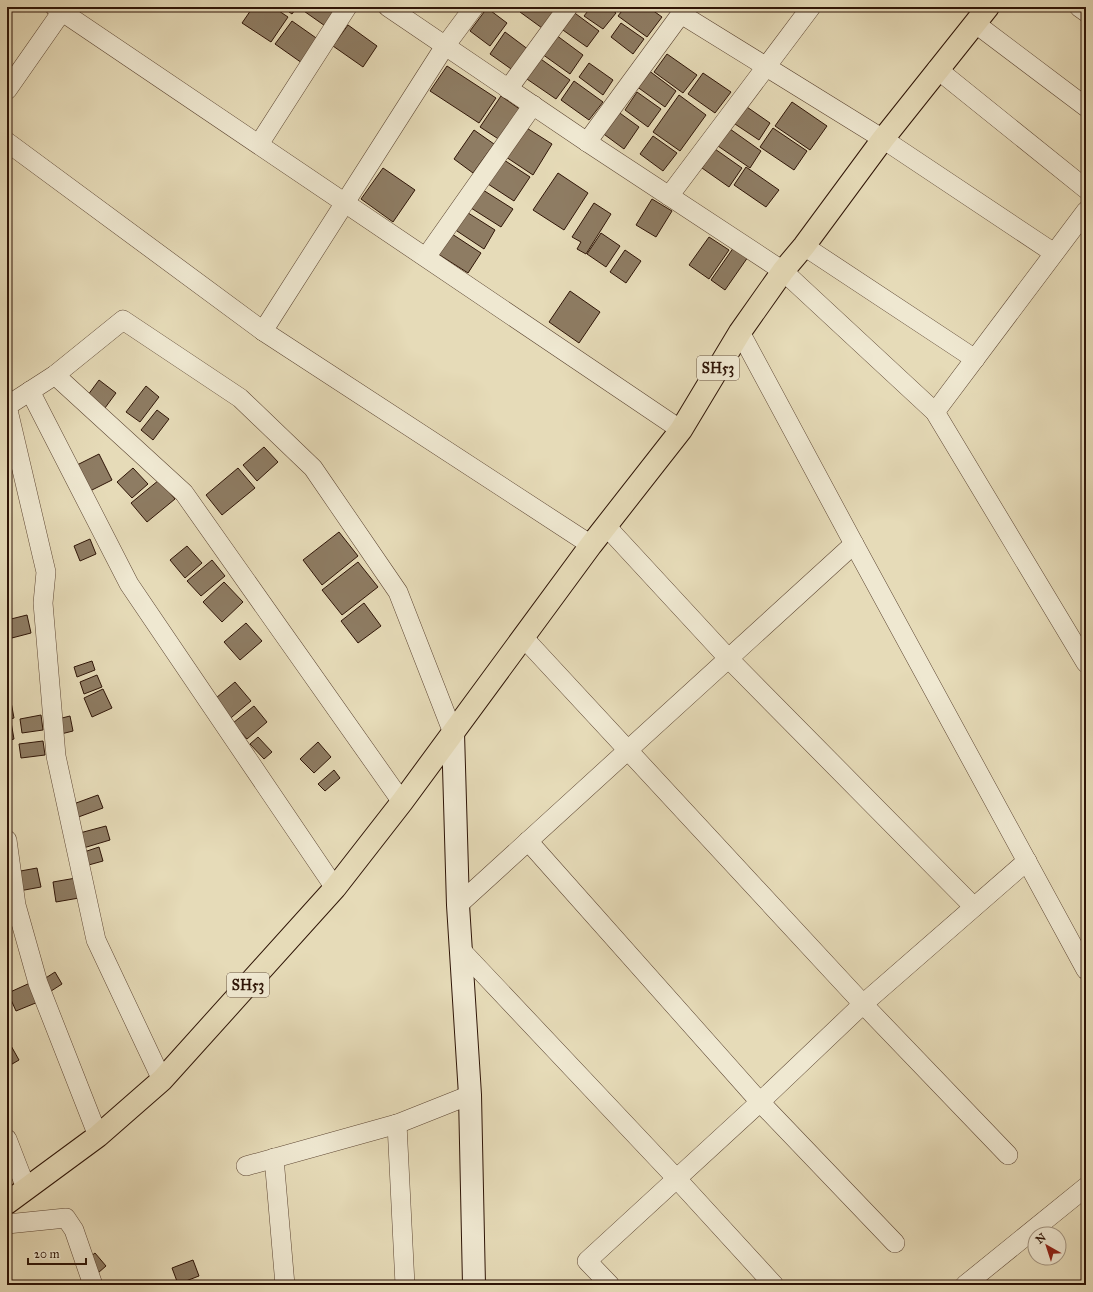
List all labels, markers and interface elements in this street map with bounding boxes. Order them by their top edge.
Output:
road number: SH53 [697,356,739,380]
road number: SH53 [227,973,269,997]
north arrow [1027,1226,1067,1266]
text: N [1033,1230,1049,1247]
scale bar [28,1240,86,1266]
text: 20 m [34,1247,60,1261]

